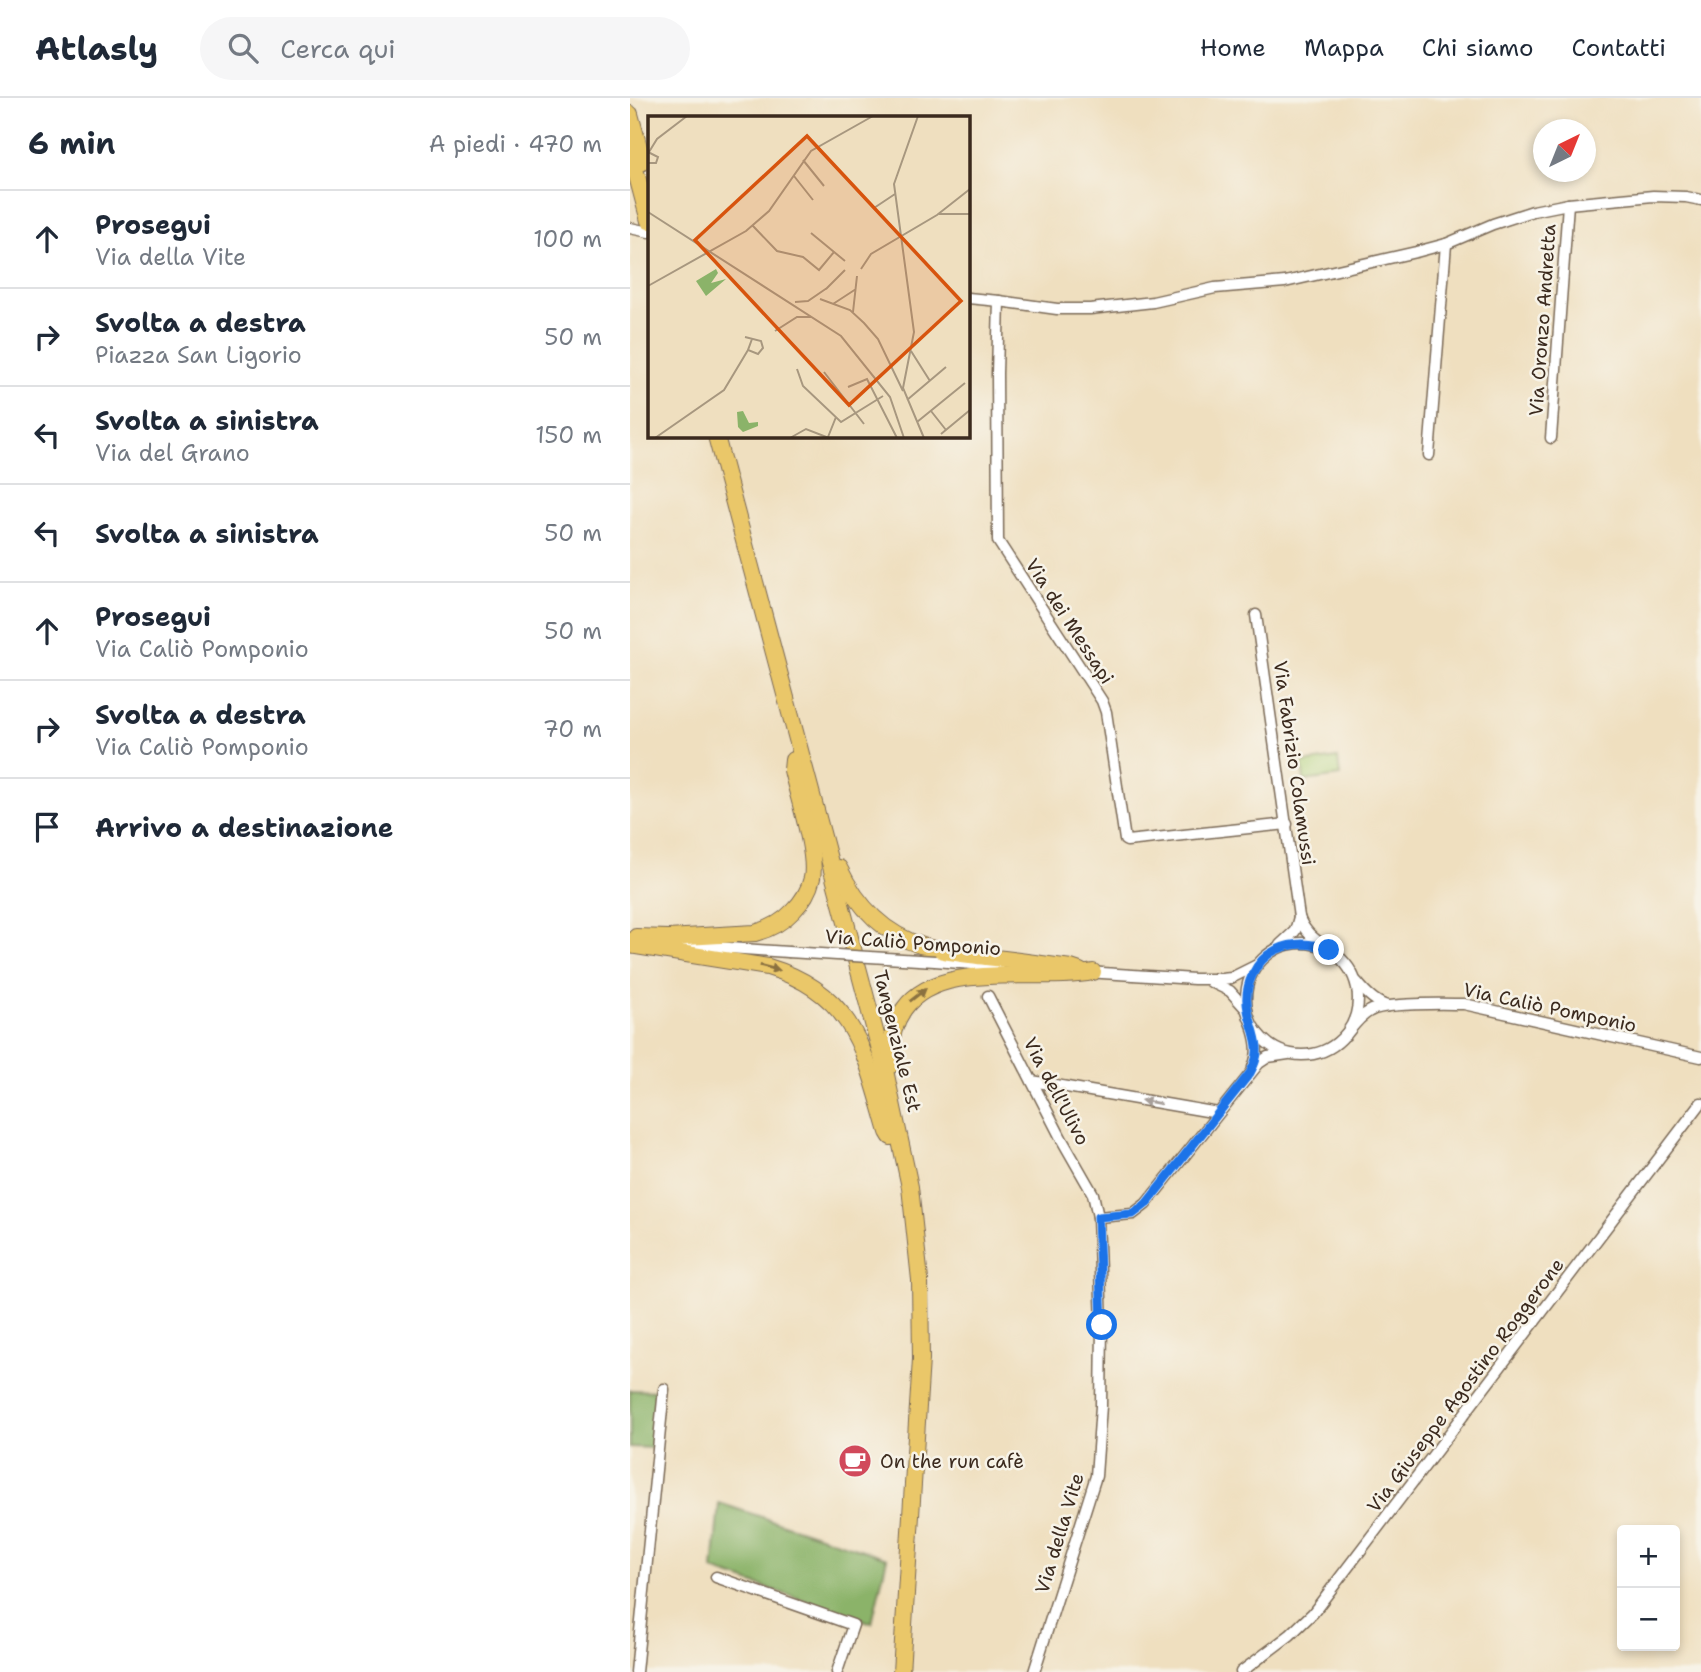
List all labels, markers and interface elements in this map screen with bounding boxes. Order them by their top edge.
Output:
search box [200,17,690,80]
text: Atlasly [35,26,158,71]
icon: search [224,29,262,67]
text: Cerca qui [280,31,396,66]
text: Home [1200,32,1266,64]
text: Mappa [1304,32,1384,64]
text: Chi siamo [1422,32,1534,64]
text: Contatti [1572,32,1666,64]
inset map [648,116,970,438]
north arrow [1533,119,1596,182]
text: 6 min [28,123,115,164]
text: A piedi · 470 m [429,129,602,159]
text: Prosegui [95,207,211,242]
icon: ahead [28,220,66,258]
street label: Via Oronzo Andretta [1523,223,1562,417]
text: 100 m [533,224,602,254]
text: Via della Vite [95,242,246,272]
text: Svolta a destra [95,305,306,340]
icon: right [28,318,66,356]
text: 50 m [544,322,602,352]
text: Piazza San Ligorio [95,340,302,370]
text: Svolta a sinistra [95,403,319,438]
icon: left [28,416,66,454]
text: 150 m [535,420,602,450]
text: Via del Grano [95,438,250,468]
icon: left [28,514,66,552]
text: Svolta a sinistra [95,516,319,551]
text: 50 m [544,518,602,548]
street label: Via dei Messapi [1020,554,1120,689]
text: Prosegui [95,599,211,634]
icon: ahead [28,612,66,650]
text: 50 m [544,616,602,646]
text: Via Caliò Pomponio [95,634,309,664]
street label: Via Fabrizio Colamussi [1268,659,1321,867]
text: Svolta a destra [95,697,306,732]
icon: right [28,710,66,748]
text: 70 m [543,714,602,744]
text: Via Caliò Pomponio [95,732,309,762]
icon: arrive [28,808,66,846]
text: Arrivo a destinazione [95,810,393,845]
street label: Via Caliò Pomponio [824,924,1002,961]
route end [1313,934,1344,965]
one-way arrow [759,963,781,974]
street label: Tangenziale Est [868,967,927,1115]
street label: Via Caliò Pomponio [1461,977,1639,1038]
one-way arrow [909,987,927,1002]
street label: Via dell'Ulivo [1018,1033,1095,1150]
one-way arrow [1140,1096,1162,1107]
street label: Via Giuseppe Agostino Roggerone [1361,1253,1569,1518]
route start [1086,1309,1117,1340]
cafe icon: On the run cafè [836,1442,874,1480]
place label: On the run cafè [880,1449,1024,1474]
street label: Via della Vite [1029,1470,1090,1597]
map controls [1617,1525,1680,1651]
button: + [1617,1525,1680,1588]
button: − [1617,1588,1680,1651]

